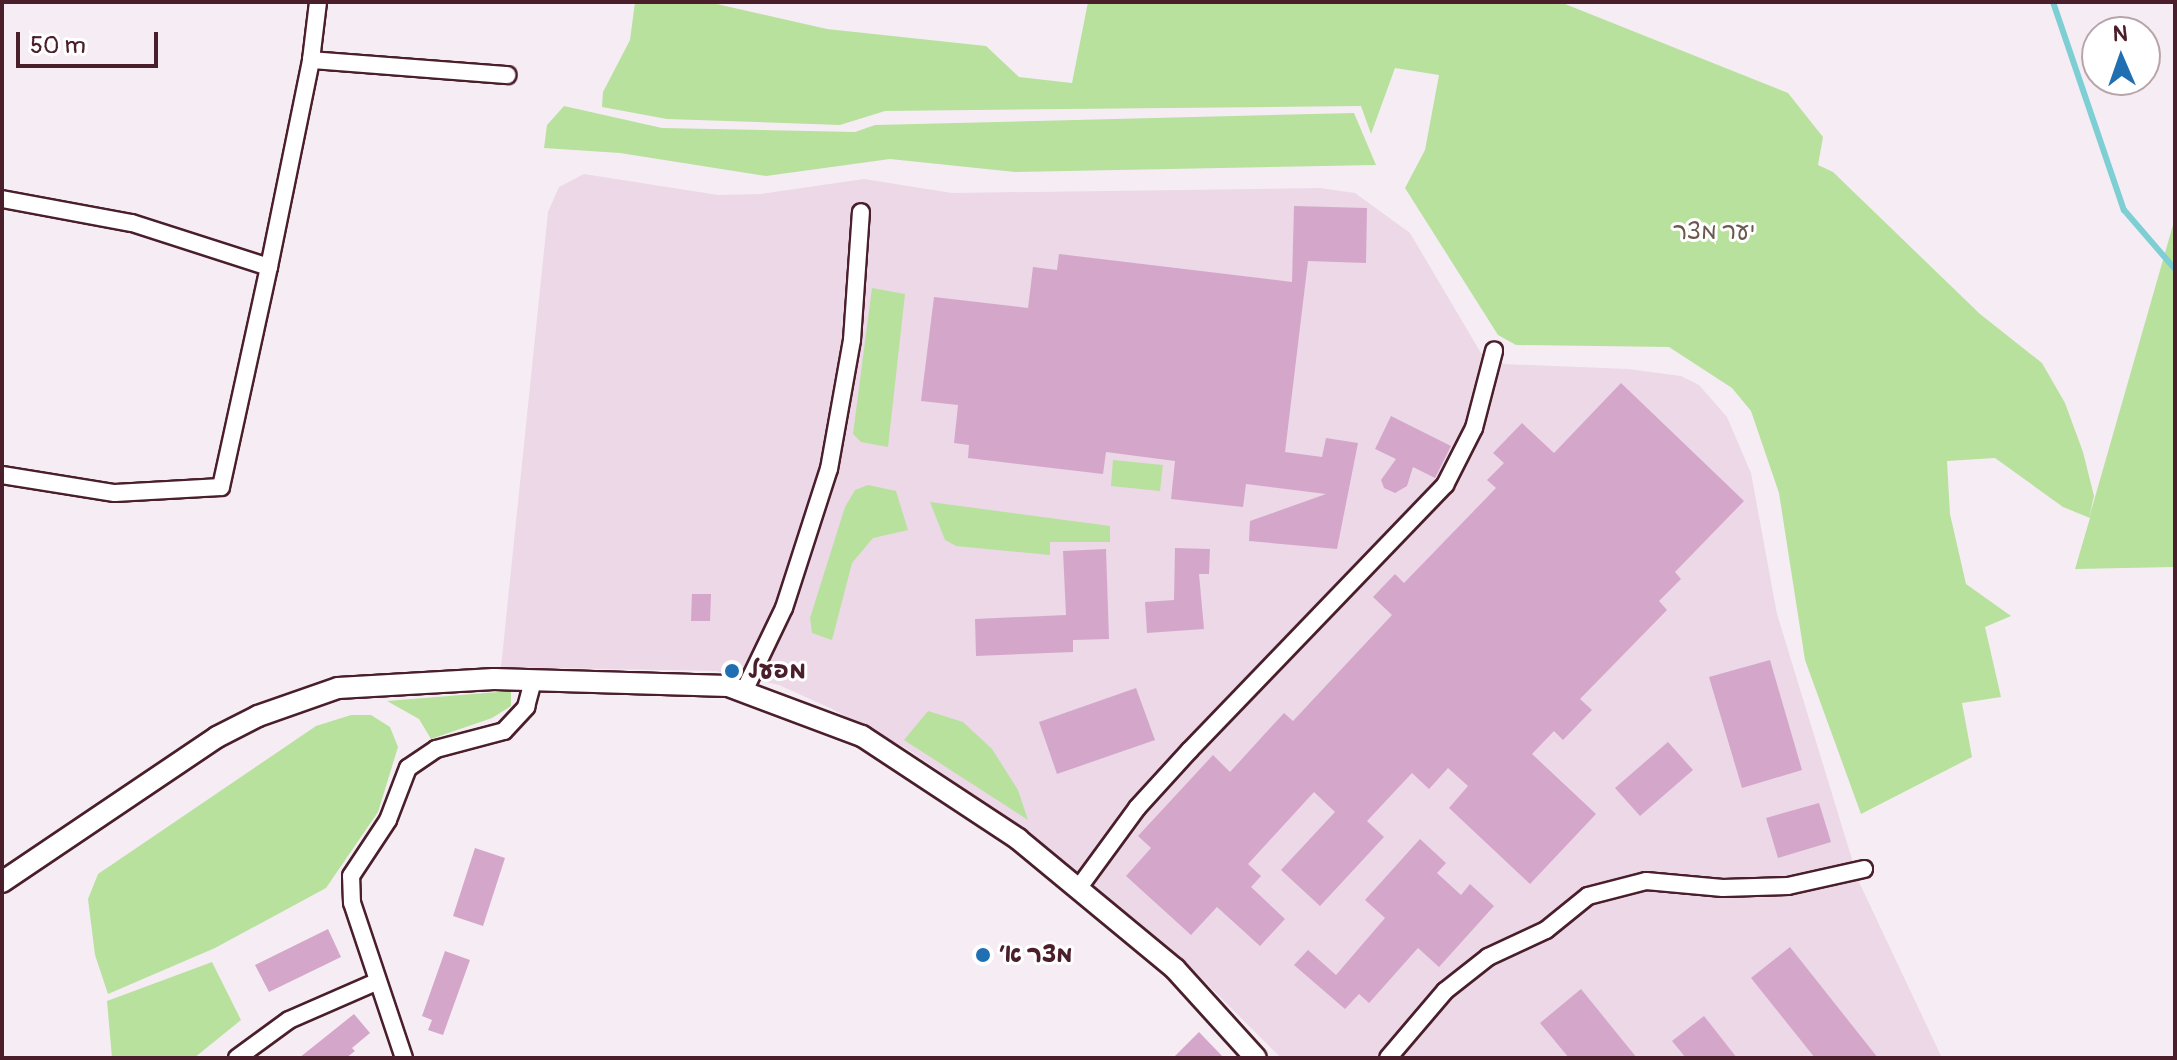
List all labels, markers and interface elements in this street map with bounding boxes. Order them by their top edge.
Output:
scale bar [20,16,162,66]
north arrow [2081,16,2161,96]
text: N [2112,20,2128,48]
text: 50 m [30,31,86,60]
park label: יער מצר [1673,218,1755,246]
place label: מפעל [748,657,806,685]
marker: מפעל [723,662,741,680]
place label: מצר א׳ [999,941,1073,969]
marker: מצר א׳ [974,946,992,964]

